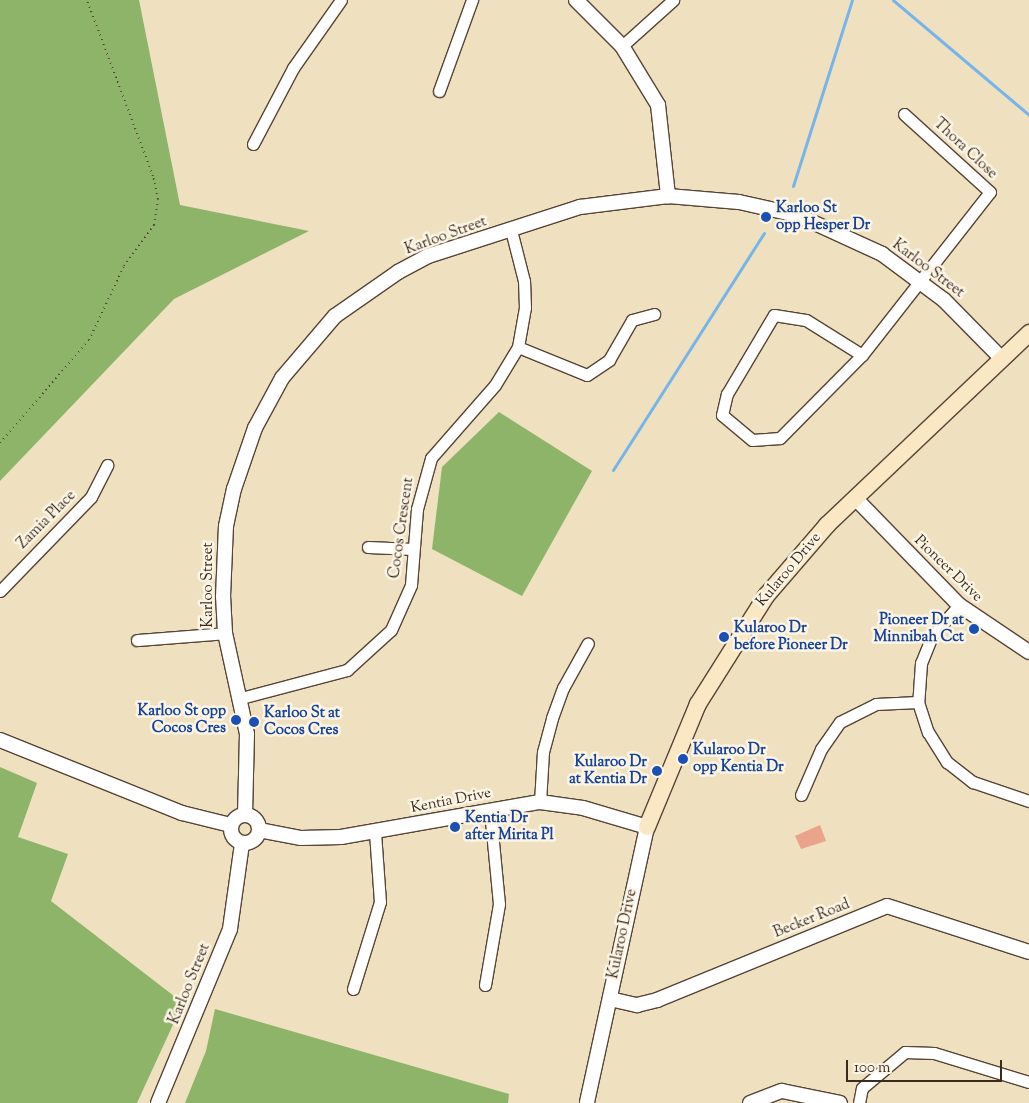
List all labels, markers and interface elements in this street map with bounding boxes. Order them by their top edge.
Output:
street label: Thora Close [929,115,1001,183]
place label: Karloo St opp Hesper Dr [776,199,870,234]
marker: Karloo St opp Hesper Dr [760,211,772,223]
street label: Karloo Street [403,213,489,259]
street label: Karloo Street [888,236,968,302]
street label: Cocos Crescent [386,476,418,580]
street label: Zamia Place [14,487,80,553]
street label: Kularoo Drive [753,529,825,611]
street label: Pioneer Drive [910,532,986,606]
street label: Karloo Street [200,542,218,628]
place label: Pioneer Dr at Minnibah Cct [873,611,964,646]
place label: Kularoo Dr before Pioneer Dr [734,619,848,654]
marker: Pioneer Dr at Minnibah Cct [968,623,980,635]
marker: Kularoo Dr before Pioneer Dr [718,631,730,643]
place label: Karloo St opp Cocos Cres [137,702,226,737]
place label: Karloo St at Cocos Cres [264,704,340,739]
marker: Karloo St opp Cocos Cres [230,714,242,726]
marker: Karloo St at Cocos Cres [248,716,260,728]
place label: Kularoo Dr opp Kentia Dr [693,741,784,776]
place label: Kularoo Dr at Kentia Dr [569,753,647,788]
marker: Kularoo Dr opp Kentia Dr [677,753,689,765]
marker: Kularoo Dr at Kentia Dr [651,765,663,777]
street label: Kentia Drive [409,784,493,818]
place label: Kentia Dr after Mirita Pl [465,809,554,844]
marker: Kentia Dr after Mirita Pl [449,821,461,833]
street label: Kularoo Drive [605,888,641,980]
street label: Becker Road [771,896,853,942]
street label: Karloo Street [166,941,214,1027]
scale bar [849,1050,1005,1082]
text: 100 m [854,1058,890,1079]

